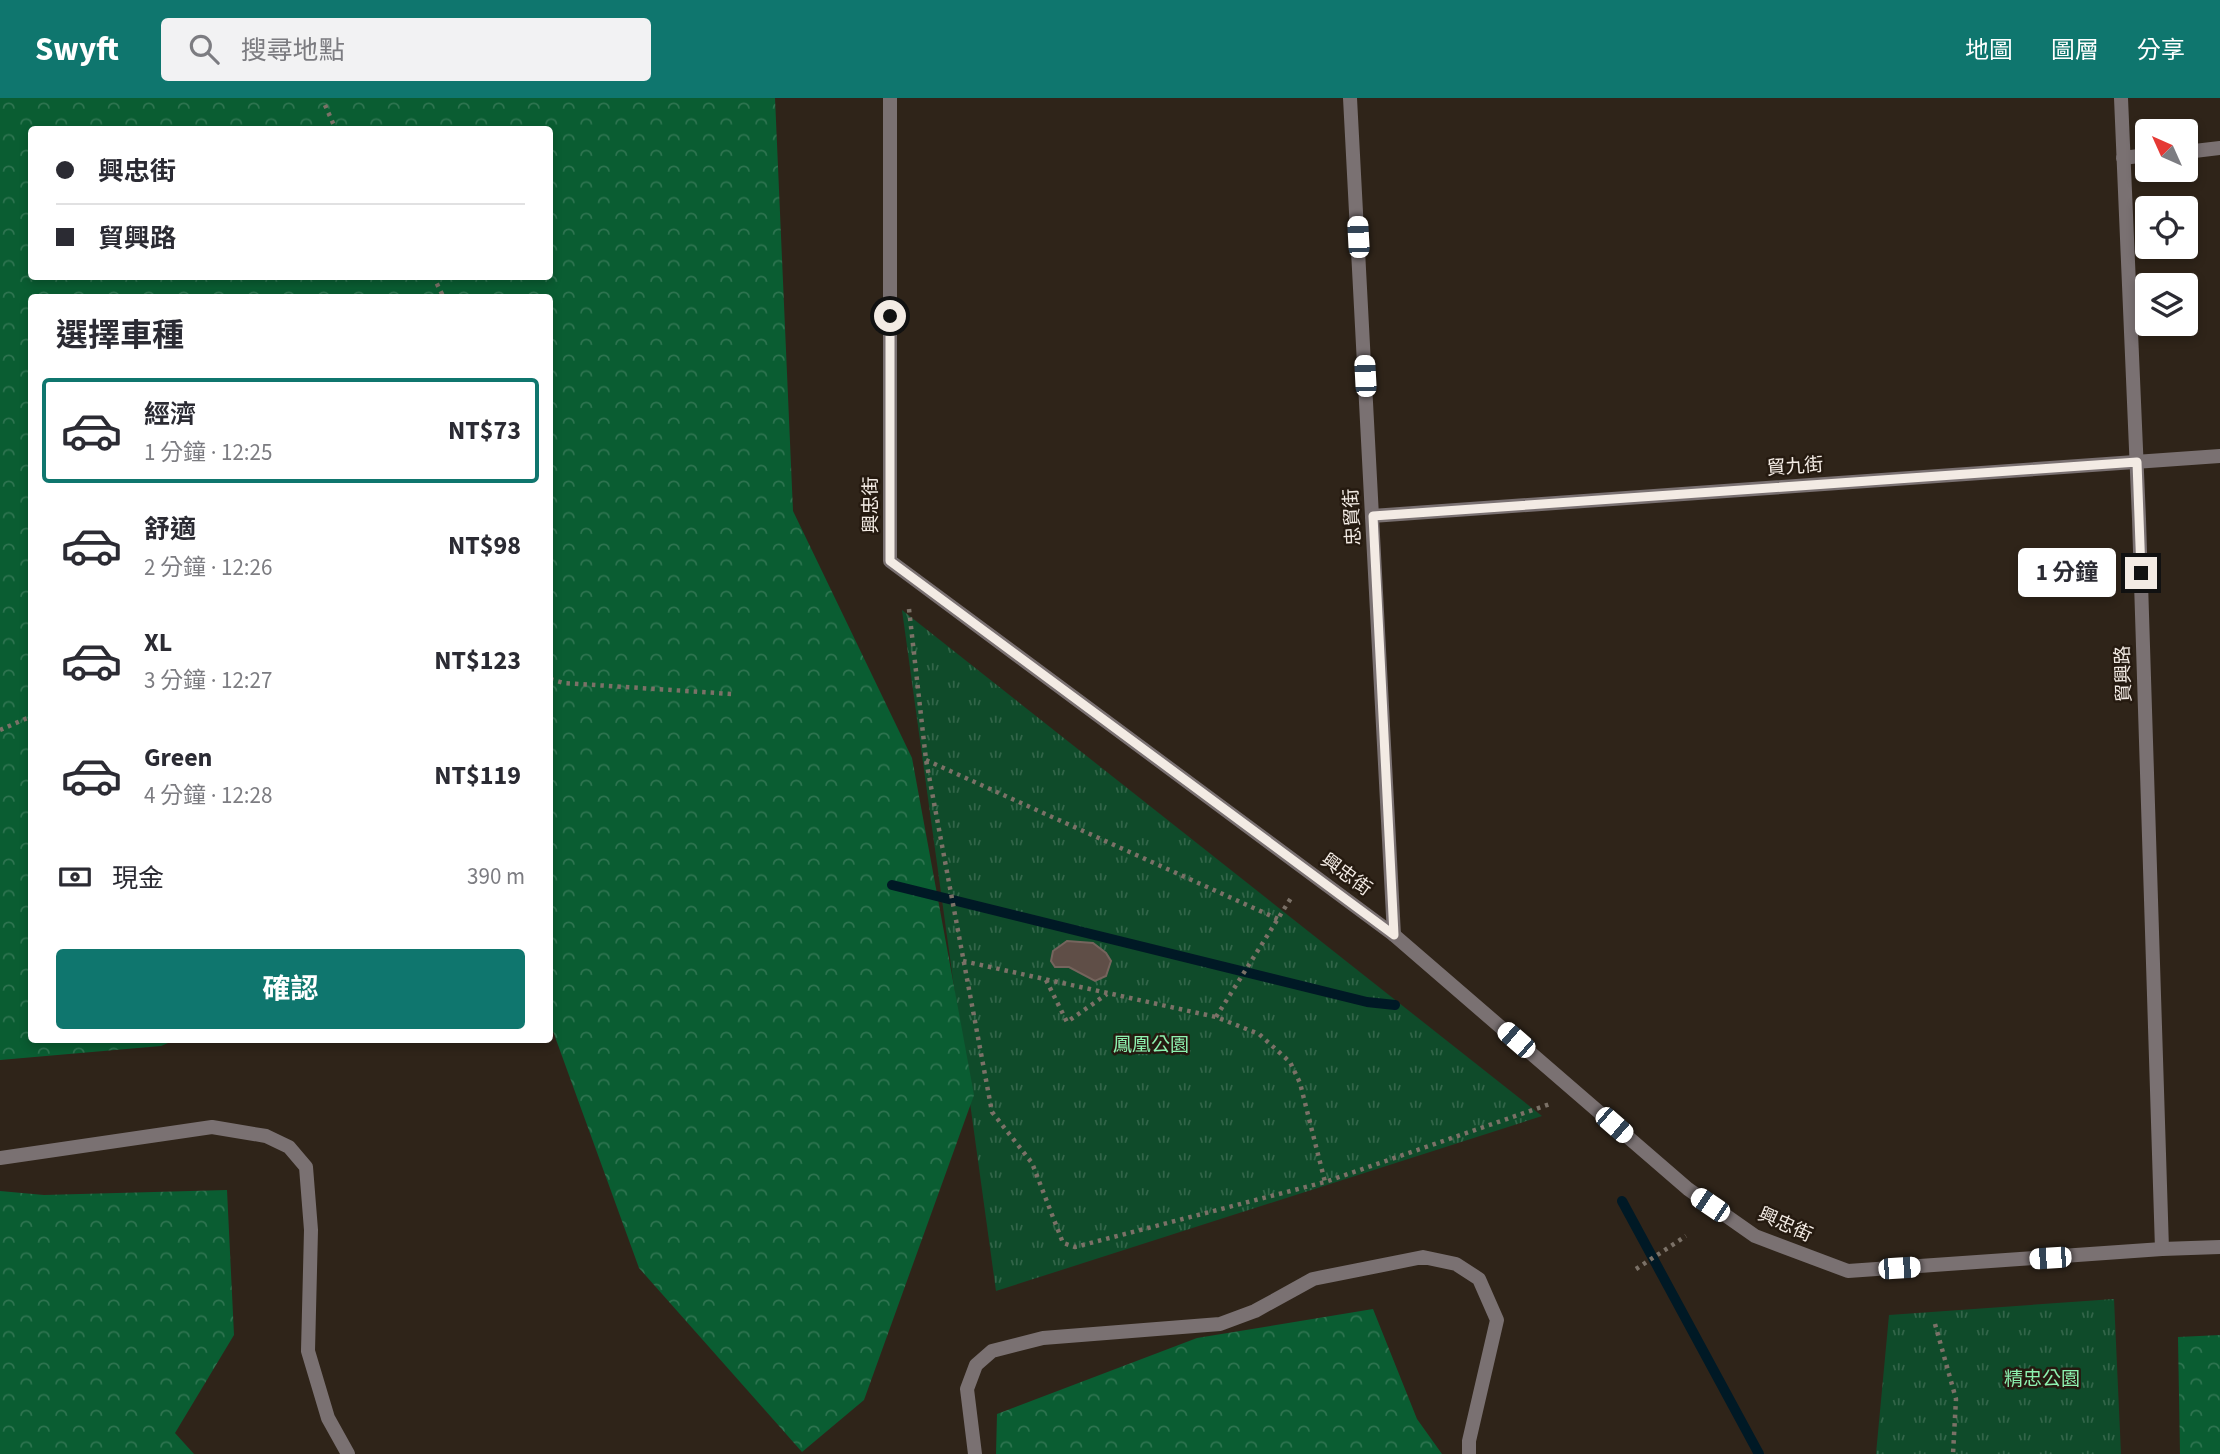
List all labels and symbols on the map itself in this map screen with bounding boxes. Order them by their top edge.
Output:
north arrow [2135,119,2198,182]
car [1347,215,1370,259]
route start [874,300,906,332]
car [1354,354,1377,398]
street label: 貿九街 [1766,452,1824,482]
street label: 興忠街 [858,476,885,534]
street label: 忠貿街 [1338,488,1368,546]
callout: 1 分鐘 [2018,548,2116,598]
route end [2125,557,2157,589]
street label: 貿興路 [2110,645,2138,703]
street label: 興忠街 [1315,847,1377,903]
car [1494,1018,1539,1062]
park label: 鳳凰公園 [1113,1032,1189,1059]
car [1592,1103,1637,1147]
car [1687,1185,1734,1225]
street label: 興忠街 [1753,1201,1817,1249]
car [2029,1246,2072,1270]
car [1878,1256,1921,1280]
park label: 精忠公園 [2004,1366,2080,1393]

